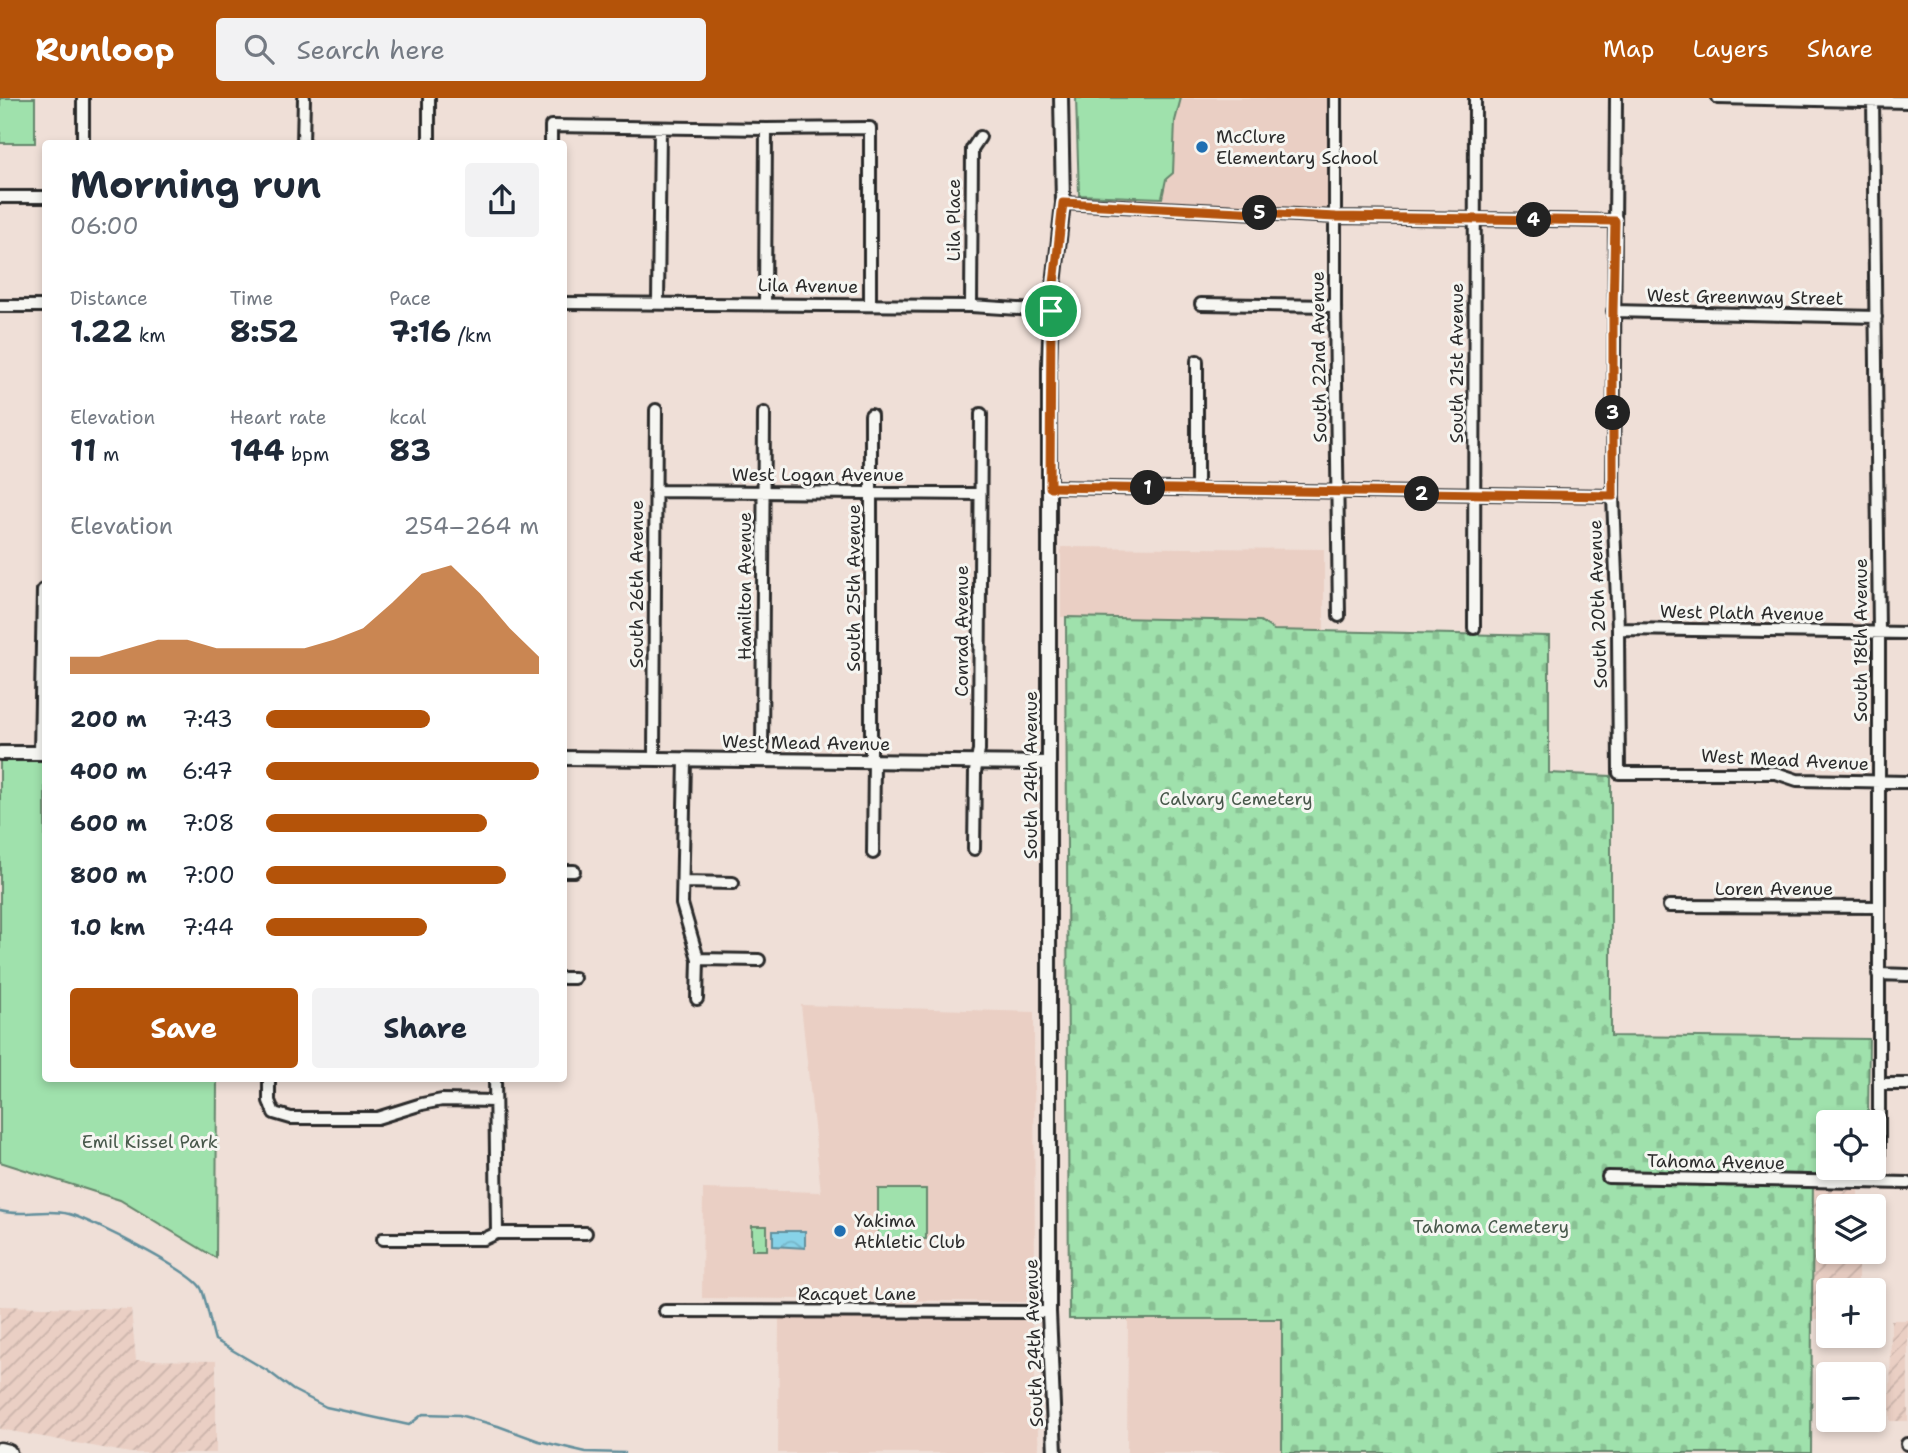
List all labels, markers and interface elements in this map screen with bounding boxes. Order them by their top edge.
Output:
search box [216,18,706,81]
text: Runloop [35,27,174,72]
icon: search [240,30,278,68]
text: Search here [296,32,445,67]
text: Map [1603,33,1654,65]
text: Layers [1692,33,1769,65]
text: Share [1807,33,1873,65]
place label: McClure Elementary School [1216,125,1379,170]
marker: McClure Elementary School [1194,139,1210,155]
text: Morning run [70,159,321,210]
button: share [465,163,539,237]
street label: Lila Place [942,179,966,261]
pin: 5 [1242,195,1278,230]
text: 5 [1254,200,1265,225]
pin: 4 [1516,202,1552,238]
text: 4 [1527,207,1540,232]
text: 06:00 [70,211,139,241]
street label: South 22nd Avenue [1306,271,1332,443]
street label: Lila Avenue [758,273,858,299]
pin [1021,281,1081,341]
street label: South 21st Avenue [1445,283,1469,443]
street label: West Greenway Street [1646,283,1844,311]
text: Distance [70,286,148,311]
text: Time [230,286,273,311]
text: Pace [389,286,431,311]
icon: arrive [1032,292,1070,330]
text: 1.22 [70,311,132,352]
text: 8:52 [230,311,298,352]
text: 7:16 [389,311,451,352]
text: km [132,323,166,348]
text: /km [451,323,492,348]
pin: 3 [1596,396,1630,430]
text: 3 [1606,400,1619,425]
text: Elevation [70,405,155,430]
text: Heart rate [230,405,326,430]
text: kcal [389,405,426,430]
text: 11 [70,430,97,471]
text: 144 [230,430,285,471]
text: 83 [389,430,431,471]
text: m [97,442,119,467]
text: bpm [285,442,329,467]
street label: West Logan Avenue [732,463,904,487]
pin: 1 [1130,470,1166,506]
text: 1 [1143,475,1152,500]
pin: 2 [1404,476,1440,512]
text: 2 [1415,481,1428,506]
street label: South 26th Avenue [625,500,649,668]
street label: South 25th Avenue [842,504,866,672]
text: Elevation [70,511,173,541]
text: 254–264 m [403,511,539,541]
street label: Hamilton Avenue [733,512,757,660]
street label: South 20th Avenue [1583,519,1613,689]
street label: South 18th Avenue [1849,558,1873,722]
street label: Conrad Avenue [950,565,974,697]
street label: West Plath Avenue [1660,600,1824,626]
street label: South 24th Avenue [1019,691,1043,859]
text: 200 m [70,704,147,734]
text: 7:43 [182,704,233,734]
street label: West Mead Avenue [722,730,890,756]
street label: West Mead Avenue [1700,744,1870,776]
text: 400 m [70,756,147,786]
text: 6:47 [182,756,233,786]
park label: Calvary Cemetery [1159,787,1313,811]
text: 600 m [70,808,147,838]
text: 7:08 [182,808,235,838]
text: 800 m [70,860,147,890]
text: 7:00 [182,860,235,890]
street label: Loren Avenue [1715,877,1833,901]
text: 1.0 km [70,912,145,942]
text: 7:44 [182,912,234,942]
button: Save [70,988,298,1068]
button: Share [312,988,539,1068]
map controls [1816,1110,1886,1432]
button: locate [1816,1110,1886,1180]
park label: Emil Kissel Park [82,1130,218,1154]
street label: Tahoma Avenue [1647,1149,1785,1175]
button: layers [1816,1194,1886,1264]
place label: Yakima Athletic Club [854,1209,965,1254]
park label: Tahoma Cemetery [1413,1215,1569,1239]
marker: Yakima Athletic Club [832,1223,848,1239]
street label: South 24th Avenue [1019,1258,1049,1428]
button: + [1816,1278,1886,1348]
street label: Racquet Lane [798,1282,916,1306]
button: − [1816,1362,1886,1432]

